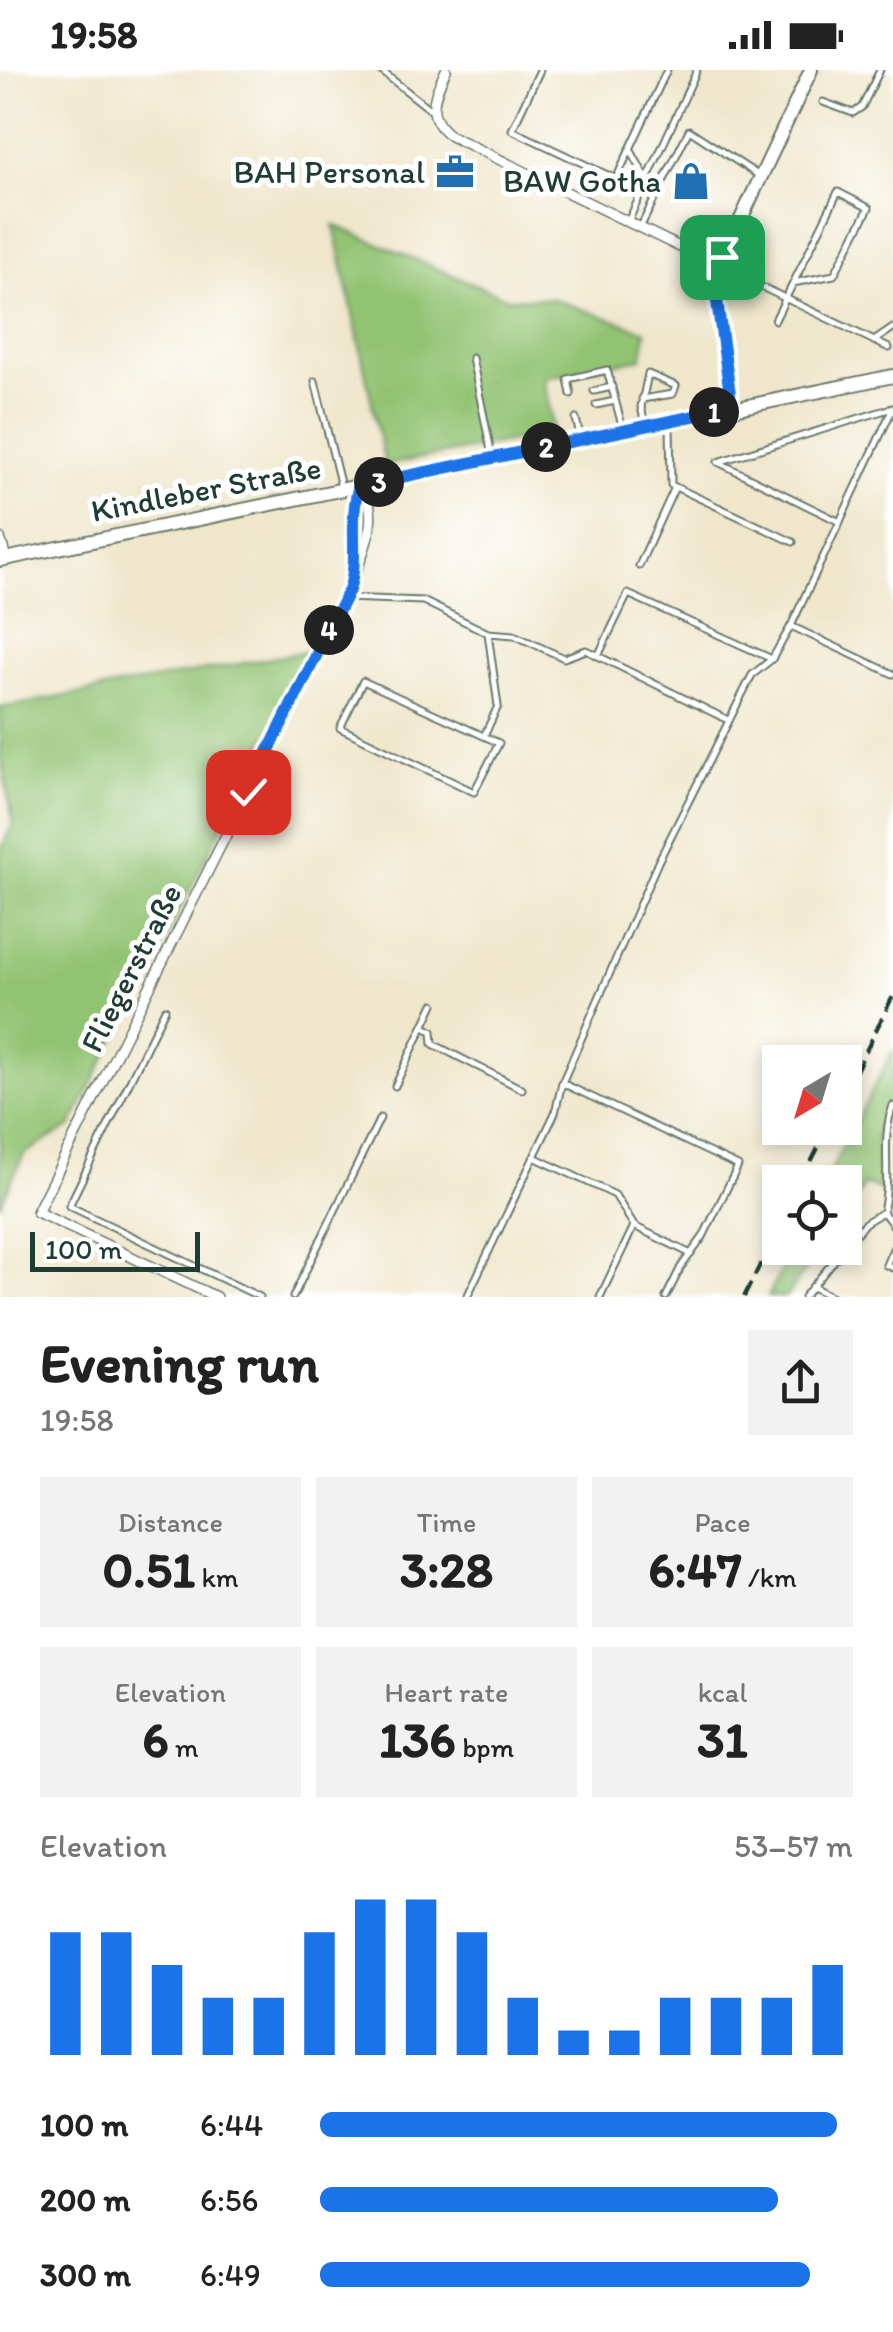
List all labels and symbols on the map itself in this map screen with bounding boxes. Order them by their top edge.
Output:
office icon: BAH Personal [434,151,476,193]
place label: BAH Personal [234,153,425,191]
shop icon: BAW Gotha [670,160,712,202]
place label: BAW Gotha [503,162,661,200]
pin [680,215,765,300]
pin: 1 [689,387,739,437]
pin: 2 [521,422,571,472]
street label: Kindleber Straße [88,448,324,530]
pin: 3 [354,457,404,507]
pin: 4 [304,605,354,655]
pin [206,750,291,835]
street label: Fliegerstraße [72,878,190,1058]
north arrow [762,1045,862,1145]
scale bar [30,1227,200,1272]

